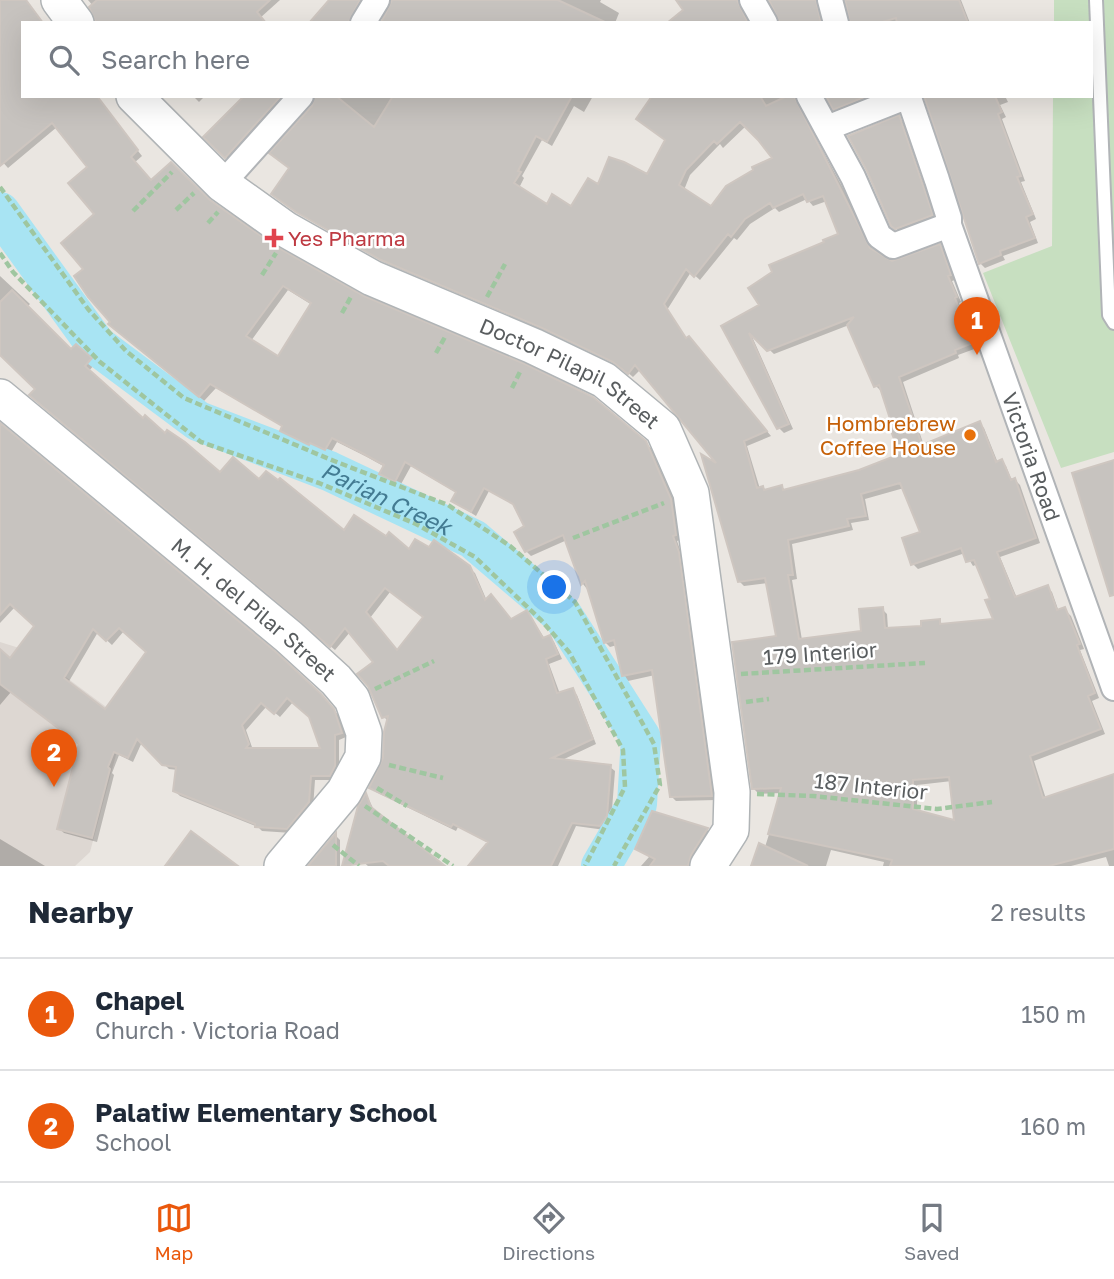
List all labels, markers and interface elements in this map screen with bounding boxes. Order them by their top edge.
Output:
search box [21,21,1093,98]
icon: search [45,41,83,79]
text: Search here [101,44,250,75]
place label: Yes Pharma [288,225,406,251]
marker: Yes Pharma [266,230,282,246]
pin: 1 [954,297,1000,355]
street label: Doctor Pilapil Street [476,312,665,434]
street label: Victoria Road [997,389,1066,524]
place label: Hombrebrew Coffee House [820,410,956,460]
marker: Hombrebrew Coffee House [962,427,978,443]
water label: Parian Creek [317,456,458,542]
street label: M. H. del Pilar Street [166,532,342,687]
your location [537,570,571,604]
street label: 179 Interior [762,636,878,670]
pin: 2 [31,729,77,787]
street label: 187 Interior [813,767,929,805]
text: Nearby [28,894,133,930]
text: 2 results [990,898,1086,926]
text: Chapel [95,985,184,1016]
text: 1 [45,1000,57,1028]
text: 150 m [1021,1000,1086,1028]
text: Church · Victoria Road [95,1016,340,1044]
text: Palatiw Elementary School [95,1097,437,1128]
text: 2 [44,1112,58,1140]
text: 160 m [1021,1112,1086,1140]
text: School [95,1128,171,1156]
tab: Map [154,1199,193,1264]
tab: Directions [502,1199,595,1264]
tab: Saved [904,1199,960,1264]

